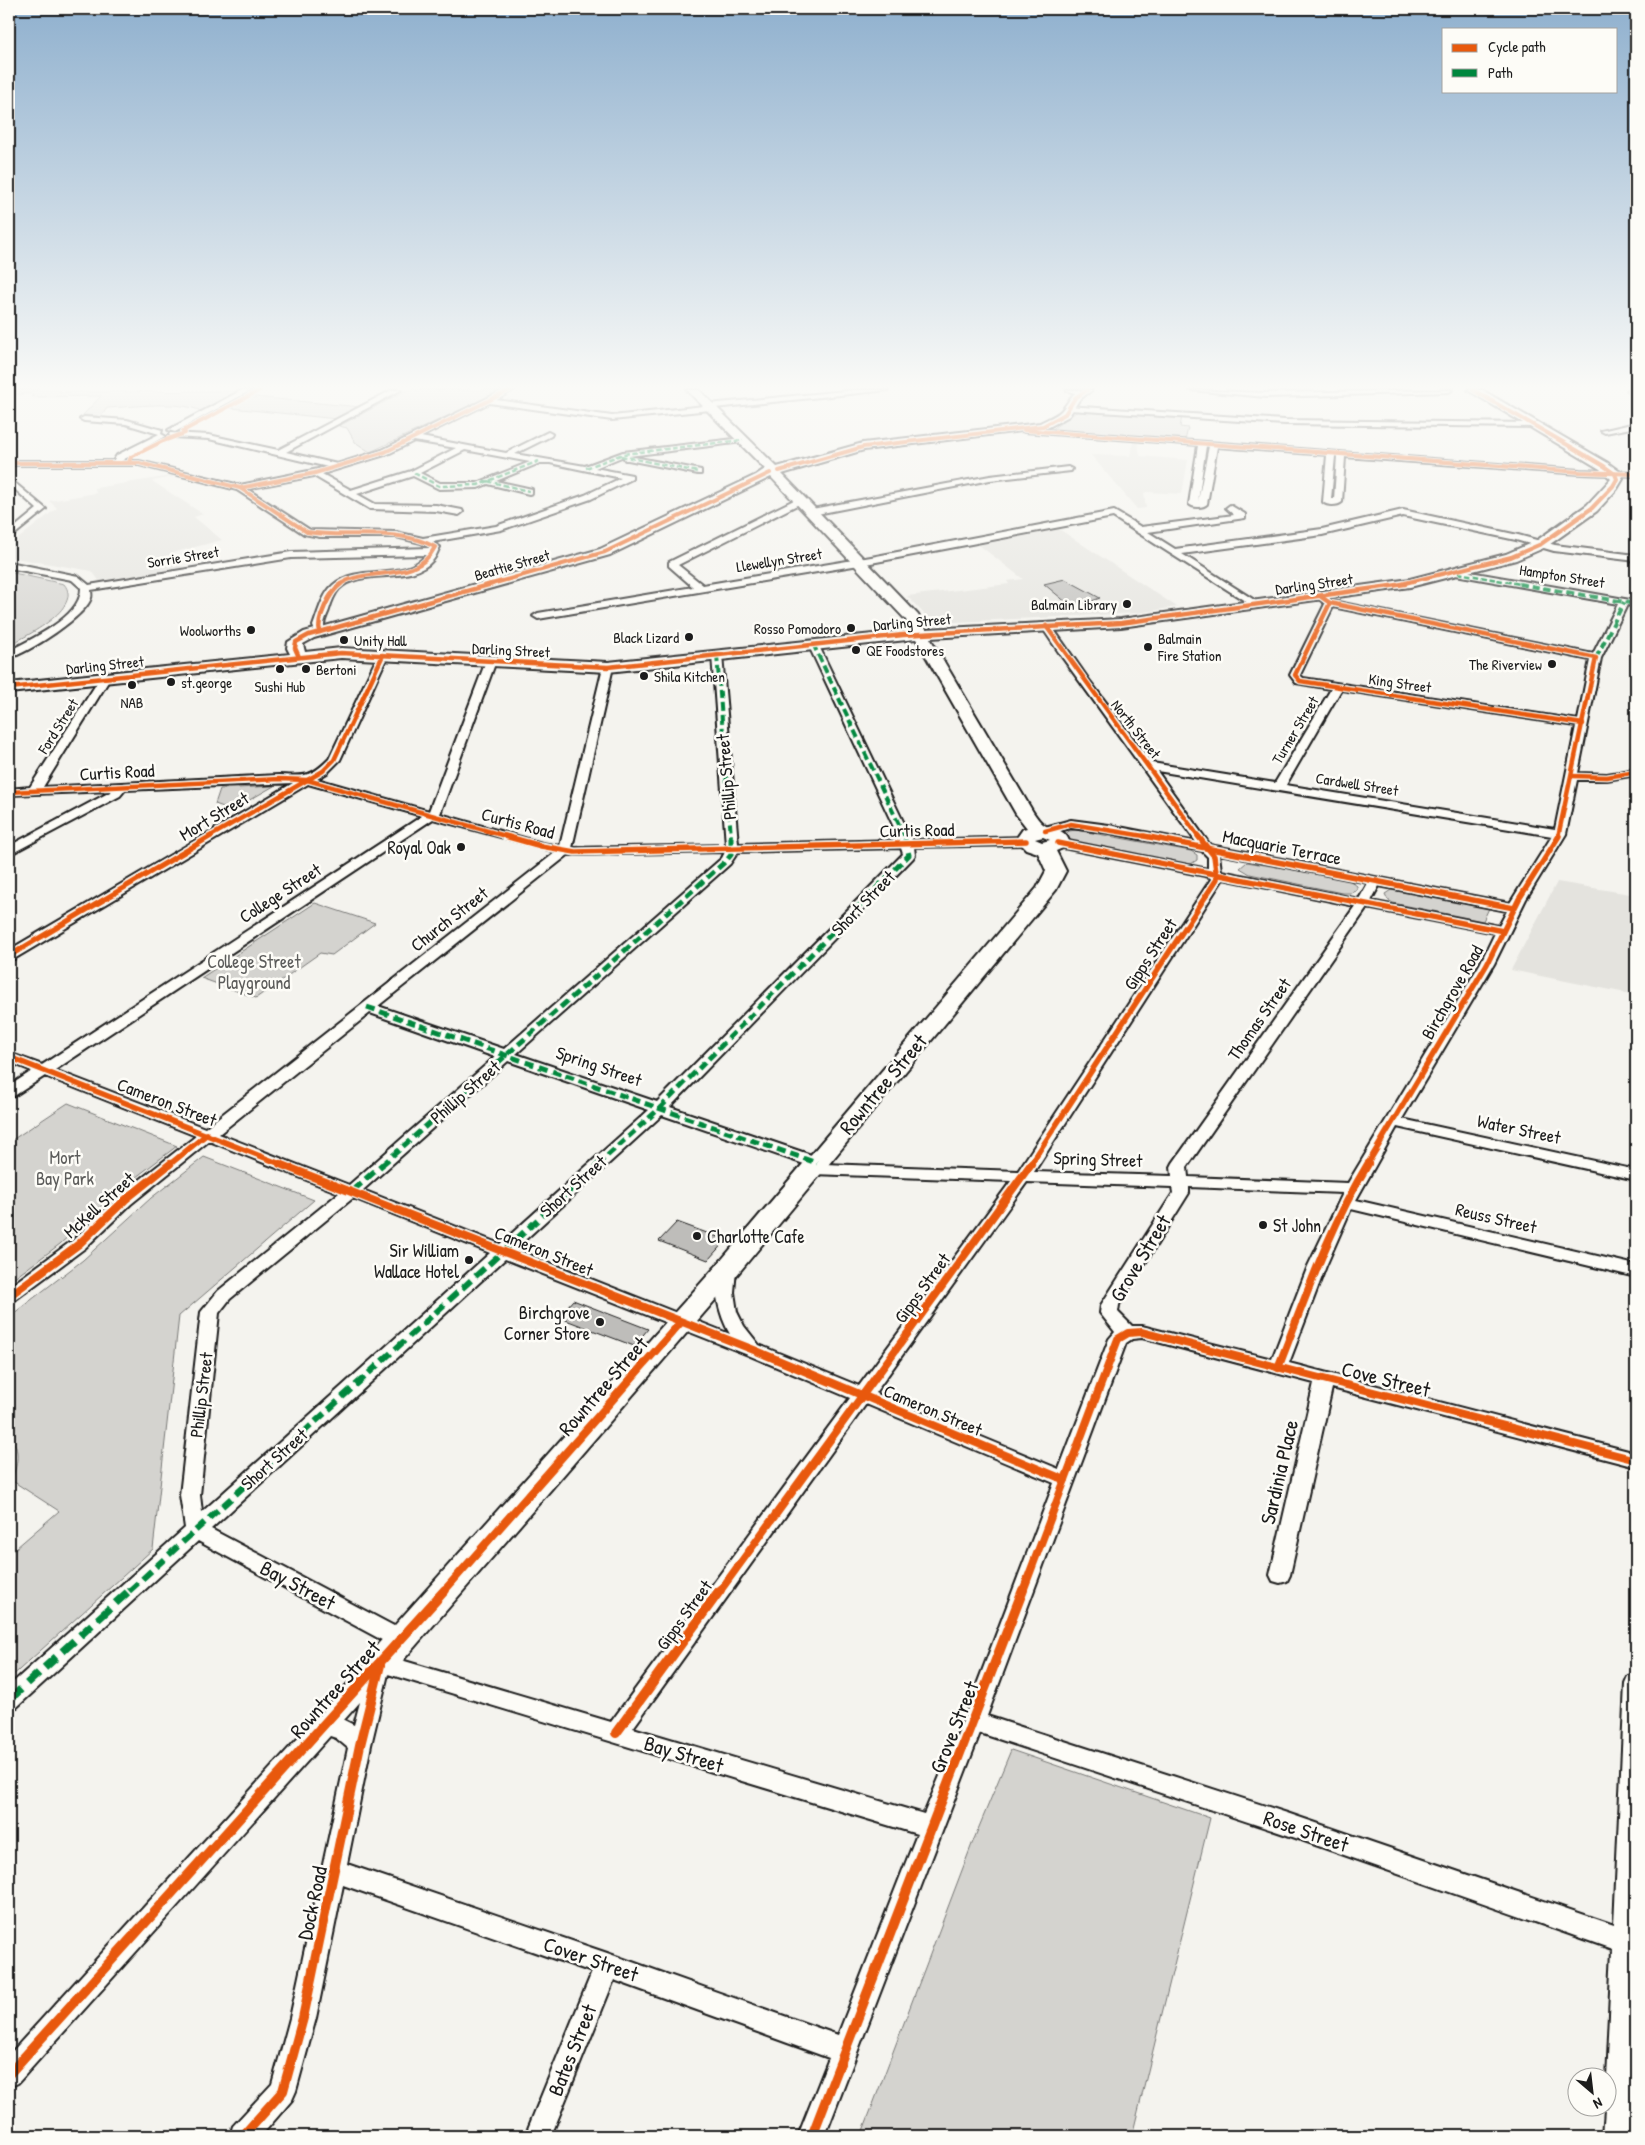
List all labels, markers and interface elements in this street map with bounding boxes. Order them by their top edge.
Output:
legend [1442,28,1618,92]
text: Cycle path [1488,36,1546,57]
text: Path [1488,62,1513,83]
street label: Sorrie Street [146,541,221,573]
street label: Llewellyn Street [735,543,824,577]
street label: Beattie Street [472,544,553,586]
street label: Hampton Street [1518,559,1607,593]
street label: Darling Street [1274,568,1355,600]
place label: Balmain Library [1031,594,1117,615]
marker: Balmain Library [1121,598,1133,610]
street label: Darling Street [872,608,953,636]
place label: Rosso Pomodoro [754,618,841,639]
place label: Woolworths [180,620,241,641]
marker: Rosso Pomodoro [845,622,857,634]
marker: Woolworths [245,624,257,636]
place label: Black Lizard [613,627,679,648]
place label: Balmain Fire Station [1157,628,1222,666]
place label: Unity Hall [354,630,407,651]
marker: Black Lizard [683,631,695,643]
marker: Unity Hall [338,634,350,646]
street label: Darling Street [472,637,551,663]
place label: QE Foodstores [866,640,944,661]
marker: Balmain Fire Station [1142,641,1154,653]
marker: QE Foodstores [850,644,862,656]
street label: Darling Street [65,650,146,680]
place label: The Riverview [1469,654,1542,675]
marker: The Riverview [1546,658,1558,670]
place label: Bertoni [316,659,357,680]
marker: Sushi Hub [274,663,286,675]
marker: Bertoni [300,663,312,675]
place label: Shila Kitchen [654,666,725,687]
street label: King Street [1367,668,1434,698]
marker: Shila Kitchen [638,670,650,682]
place label: st.george [181,672,232,693]
marker: st.george [165,676,177,688]
place label: Sushi Hub [255,676,305,697]
marker: NAB [126,679,138,691]
street label: Turner Street [1267,691,1324,768]
place label: NAB [121,692,143,713]
street label: Ford Street [32,694,84,759]
street label: North Street [1106,695,1166,764]
street label: Phillip Street [710,732,742,821]
street label: Curtis Road [79,758,155,786]
street label: Cardwell Street [1314,767,1401,801]
street label: Mort Street [175,785,254,847]
street label: Curtis Road [479,801,557,845]
street label: Curtis Road [879,817,955,843]
street label: Macquarie Terrace [1221,823,1343,871]
place label: Royal Oak [387,835,452,860]
marker: Royal Oak [455,841,467,853]
street label: College Street [234,857,327,929]
street label: Short Street [825,864,901,941]
street label: Church Street [405,880,494,957]
street label: Gipps Street [1117,913,1183,995]
street label: Birchgrove Road [1415,940,1489,1044]
park label: College Street Playground [207,949,301,995]
street label: Thomas Street [1221,972,1297,1065]
street label: Rowntree Street [832,1027,934,1140]
street label: Spring Street [553,1040,646,1093]
street label: Phillip Street [424,1054,506,1130]
street label: Cameron Street [114,1072,221,1133]
street label: Water Street [1475,1108,1564,1150]
park label: Mort Bay Park [36,1145,95,1191]
street label: Spring Street [1053,1145,1144,1173]
street label: Short Street [534,1149,613,1223]
street label: McKell Street [58,1166,141,1244]
street label: Reuss Street [1453,1197,1540,1240]
street label: Grove Street [1103,1208,1178,1307]
place label: St John [1273,1213,1321,1238]
marker: St John [1257,1219,1269,1231]
street label: Cameron Street [491,1220,598,1283]
place label: Charlotte Cafe [707,1224,805,1249]
marker: Charlotte Cafe [691,1230,703,1242]
place label: Sir William Wallace Hotel [374,1238,459,1284]
street label: Gipps Street [888,1247,956,1328]
marker: Sir William Wallace Hotel [463,1254,475,1266]
place label: Birchgrove Corner Store [504,1300,590,1346]
marker: Birchgrove Corner Store [594,1316,606,1328]
street label: Rowntree Street [552,1330,655,1442]
street label: Phillip Street [183,1350,219,1439]
street label: Cove Street [1339,1354,1434,1404]
street label: Cameron Street [880,1378,987,1442]
street label: Sardinia Place [1253,1417,1305,1527]
street label: Short Street [235,1422,314,1496]
street label: Bay Street [255,1553,341,1617]
street label: Gipps Street [650,1574,718,1655]
street label: Rowntree Street [283,1633,387,1744]
street label: Grove Street [922,1676,986,1777]
street label: Bay Street [641,1728,728,1780]
street label: Rose Street [1260,1803,1353,1859]
street label: Dock Road [290,1864,334,1942]
street label: Cover Street [540,1929,643,1989]
street label: Bates Street [541,1999,604,2100]
north arrow [1568,2068,1618,2118]
text: N [1590,2094,1606,2114]

